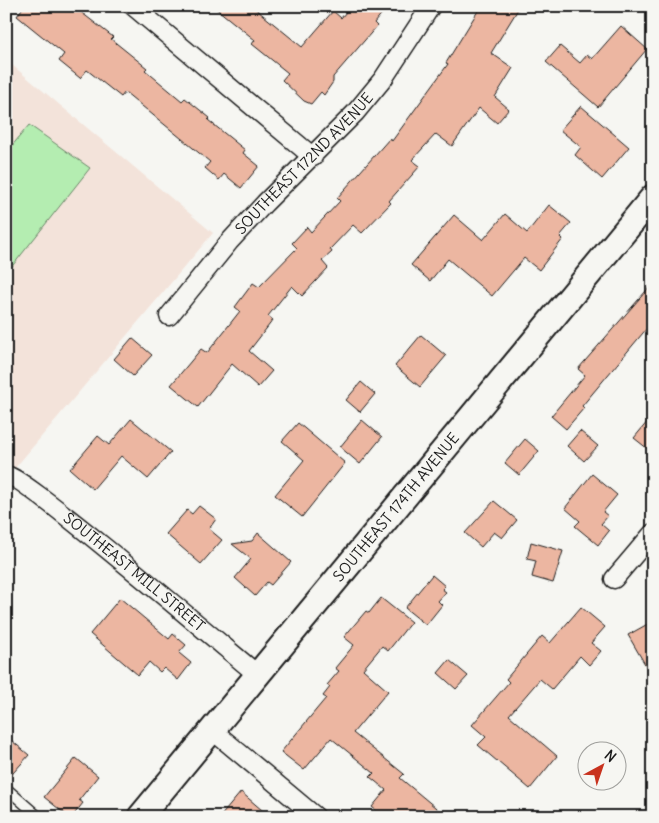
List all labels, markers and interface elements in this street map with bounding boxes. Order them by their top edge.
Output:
street label: SOUTHEAST 172ND AVENUE [231,88,377,238]
street label: SOUTHEAST 174TH AVENUE [329,428,463,585]
street label: SOUTHEAST MILL STREET [60,508,209,635]
north arrow [576,740,626,790]
text: N [601,746,620,766]

